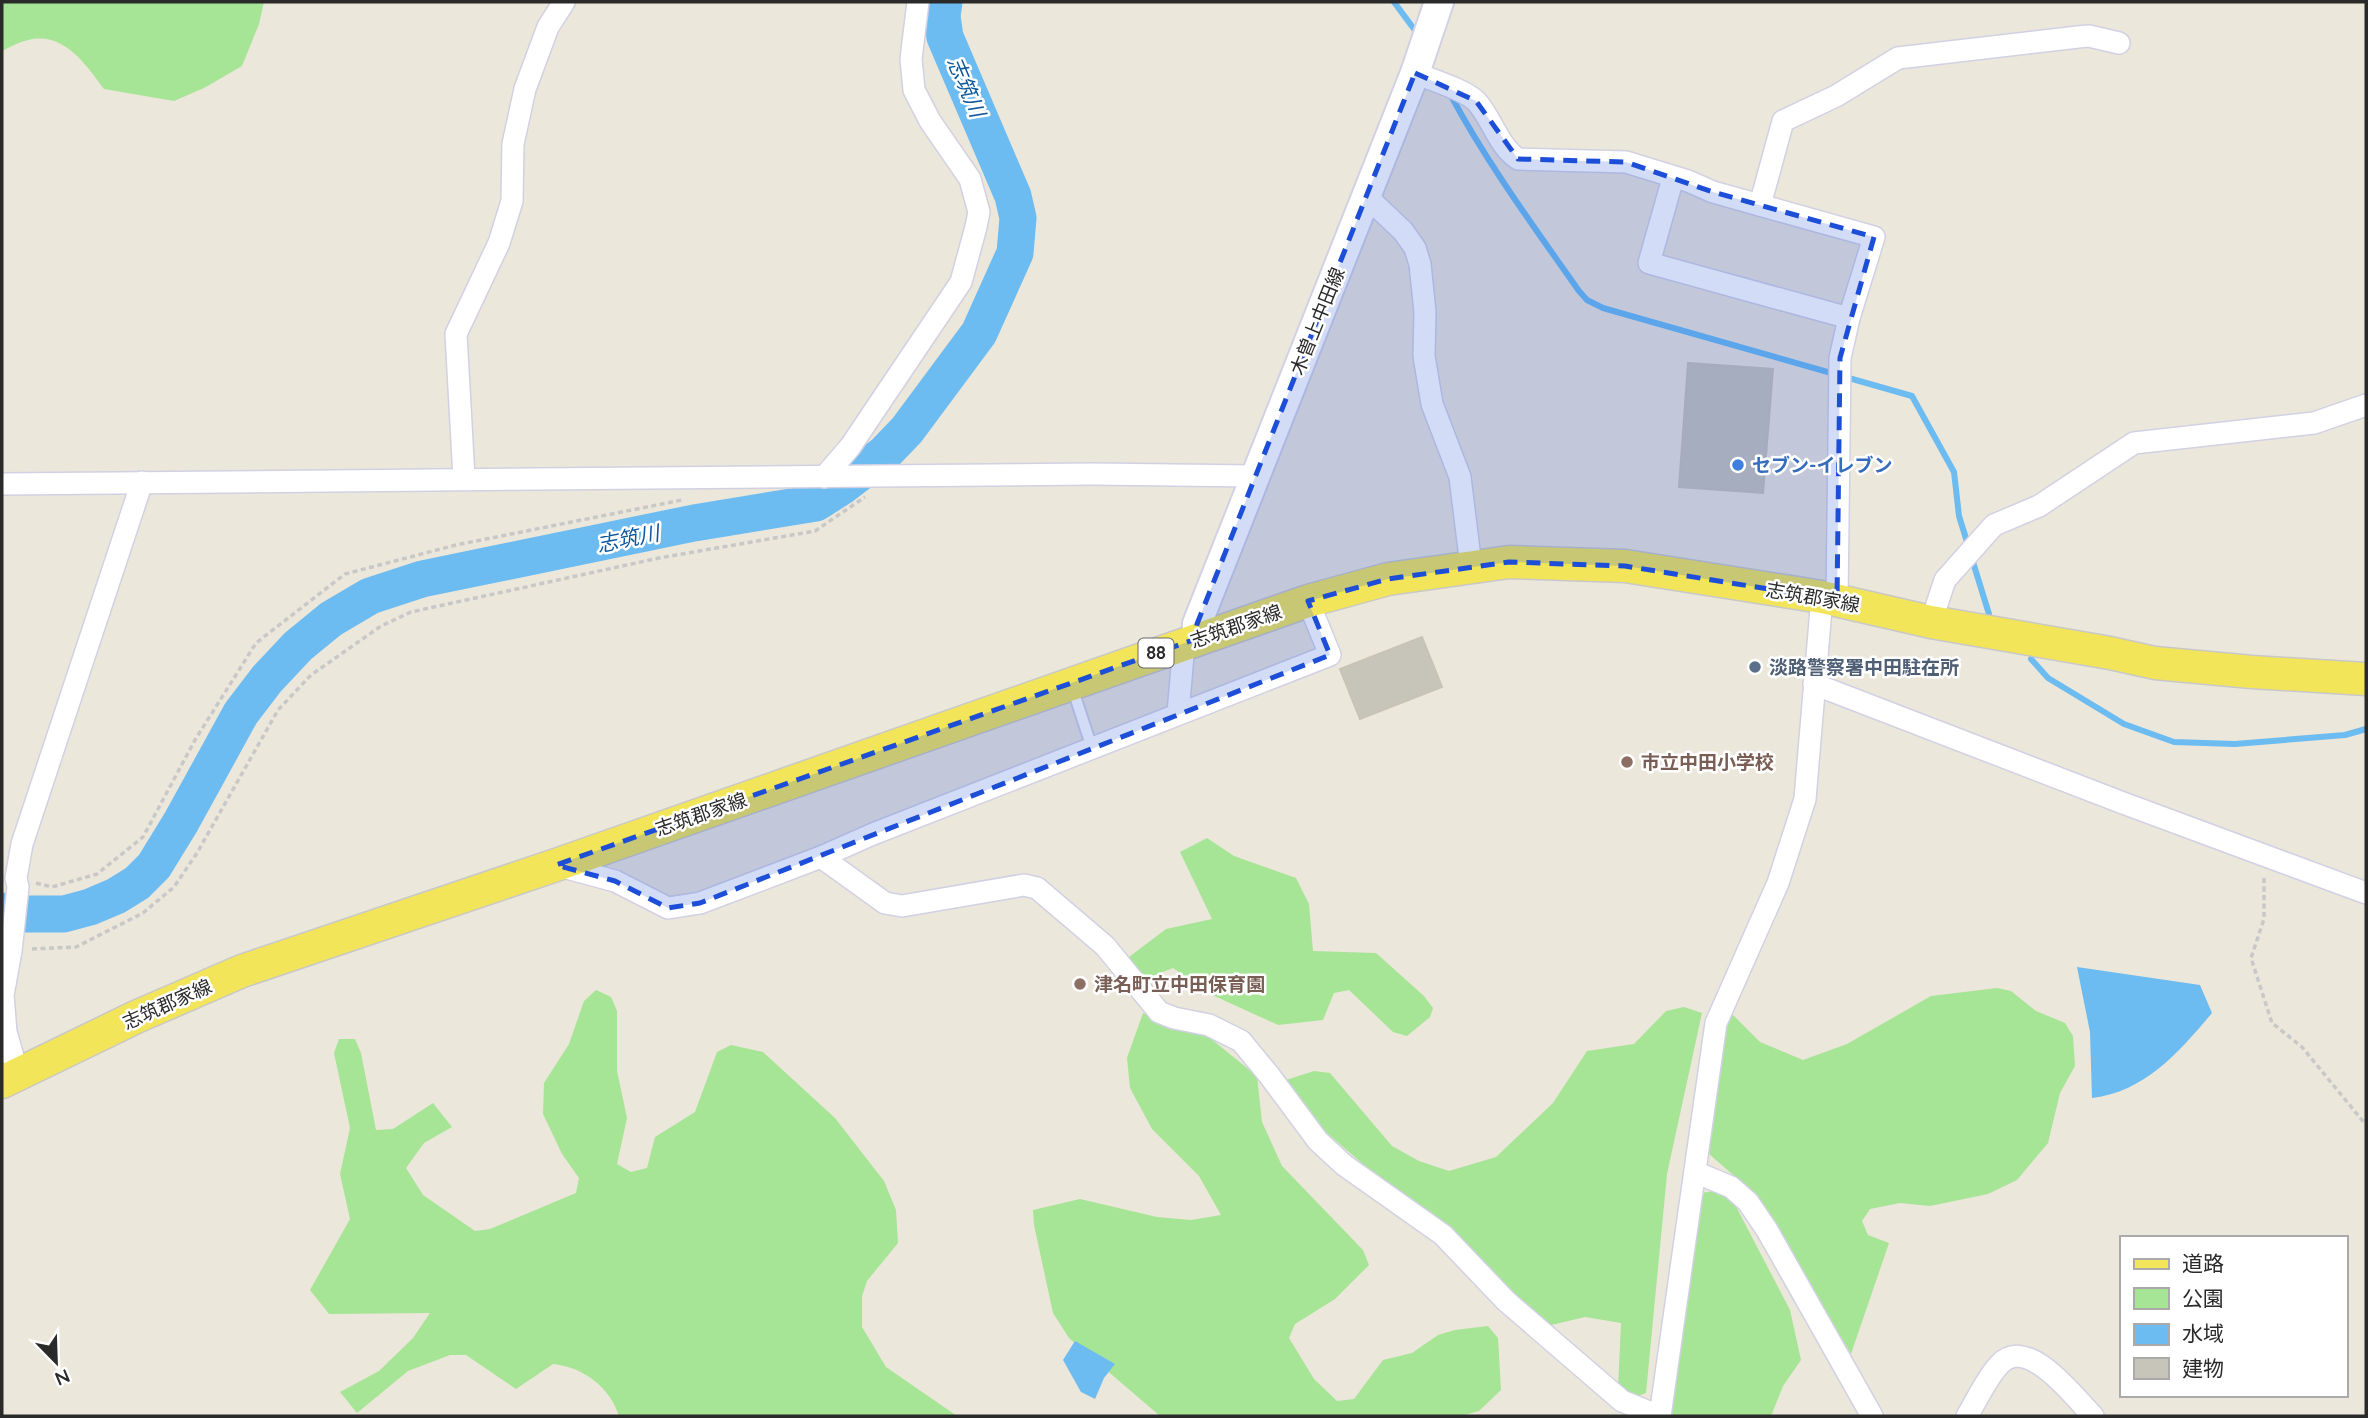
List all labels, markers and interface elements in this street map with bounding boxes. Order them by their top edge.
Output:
water label: 志筑川 [943,53,992,123]
street label: 木曽上中田線 [1285,264,1349,378]
place label: セブン-イレブン [1752,453,1893,477]
marker: セブン-イレブン [1730,457,1746,473]
water label: 志筑川 [594,519,663,557]
street label: 志筑郡家線 [1764,577,1862,617]
street label: 志筑郡家線 [1187,599,1285,653]
road number: 88 [1138,638,1174,668]
place label: 淡路警察署中田駐在所 [1769,655,1959,679]
marker: 淡路警察署中田駐在所 [1747,659,1763,675]
place label: 市立中田小学校 [1641,750,1774,774]
marker: 市立中田小学校 [1619,754,1635,770]
street label: 志筑郡家線 [652,787,750,841]
place label: 津名町立中田保育園 [1094,972,1265,996]
street label: 志筑郡家線 [119,974,215,1034]
marker: 津名町立中田保育園 [1072,976,1088,992]
legend [2120,1236,2347,1397]
text: 道路 [2182,1250,2224,1276]
text: 公園 [2182,1285,2224,1311]
text: 水域 [2182,1320,2224,1346]
north arrow [21,1327,91,1397]
text: 建物 [2182,1355,2224,1381]
text: N [52,1364,74,1391]

